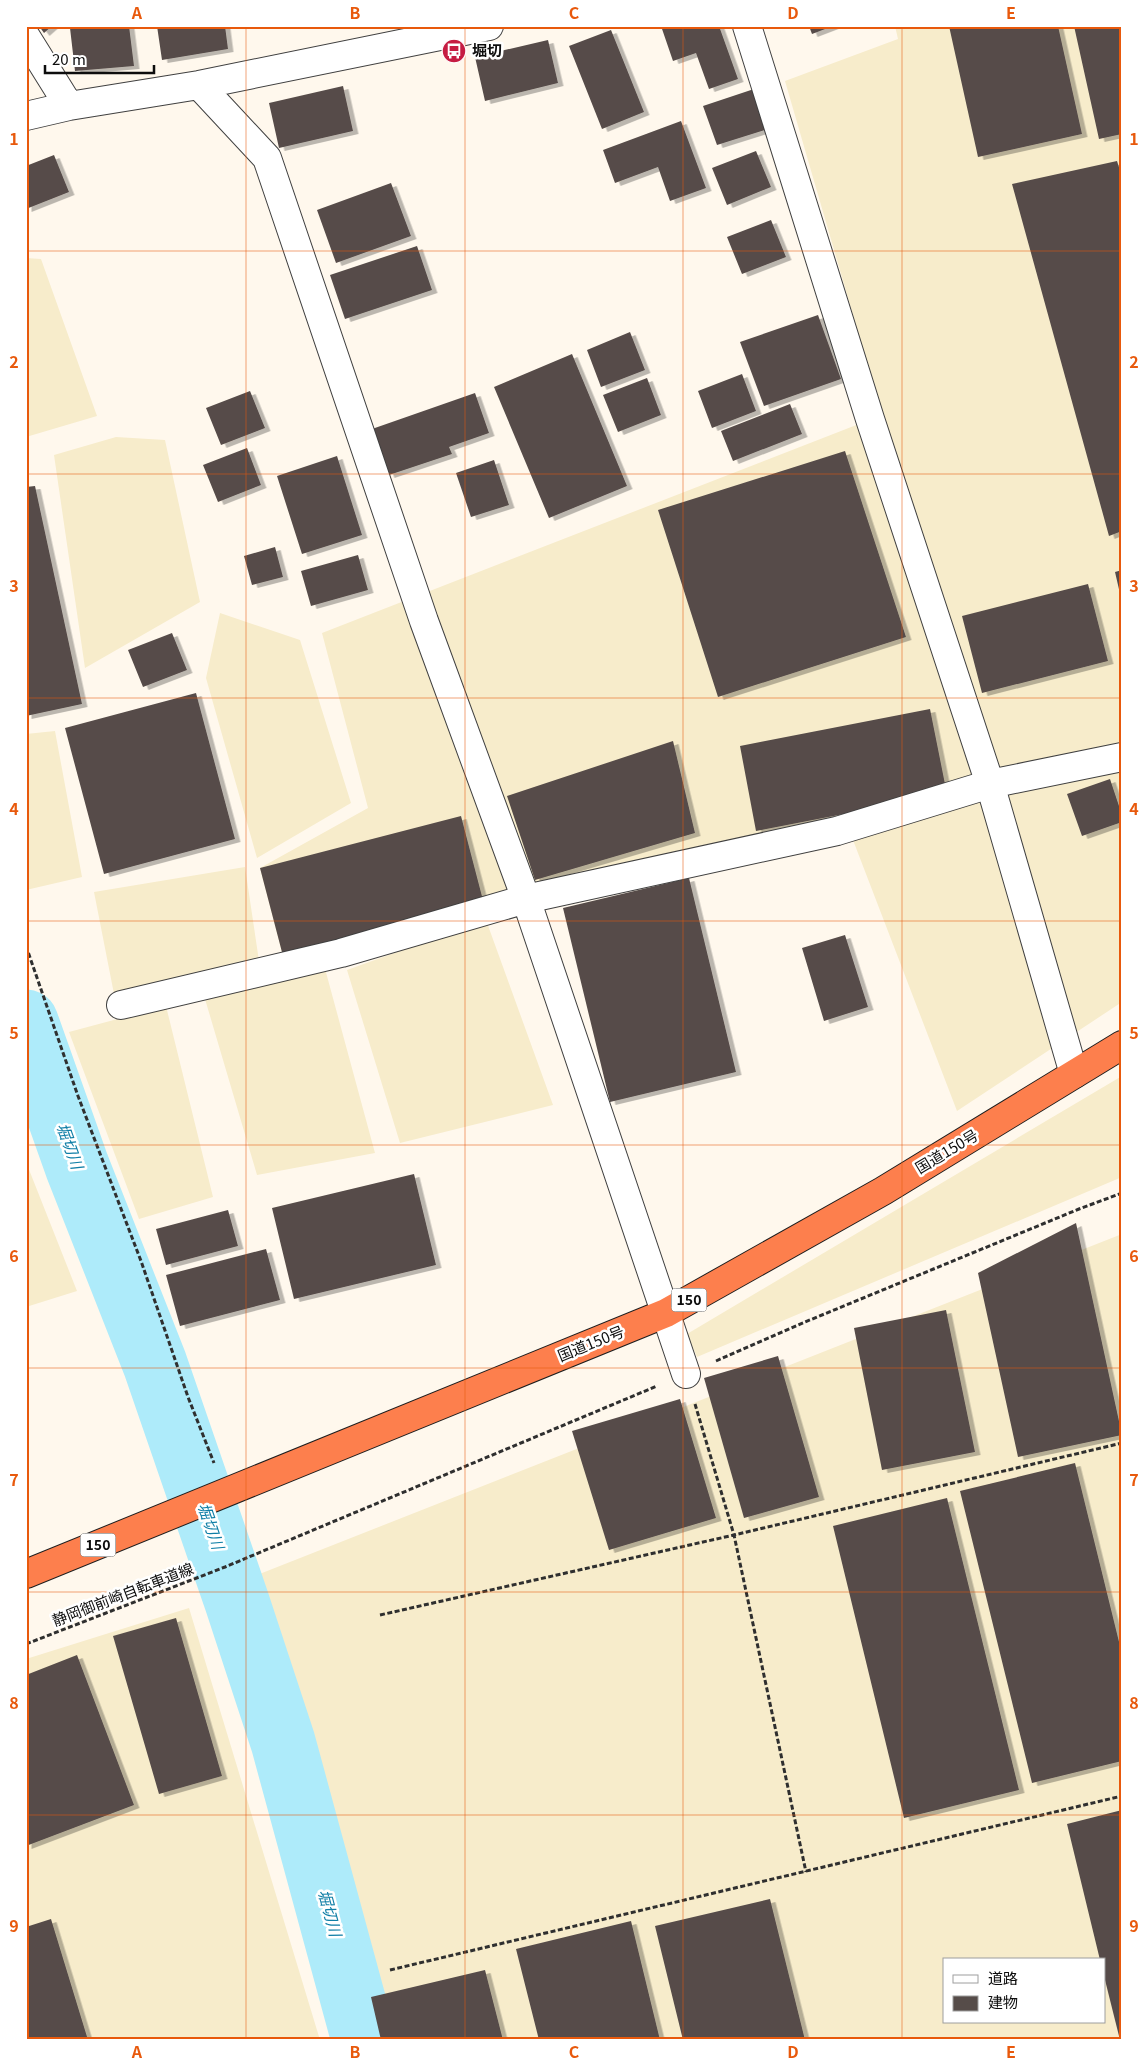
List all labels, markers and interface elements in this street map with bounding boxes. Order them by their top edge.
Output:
text: A [131,0,143,24]
text: B [350,0,361,24]
text: C [569,0,580,24]
text: D [787,0,799,24]
text: E [1006,0,1016,24]
bus stop icon: 堀切 [441,38,467,64]
place label: 堀切 [472,39,502,60]
scale bar [45,42,154,74]
text: 20 m [52,48,86,69]
text: 1 [9,126,19,150]
text: 1 [1129,126,1139,150]
text: 2 [9,349,19,373]
text: 2 [1129,349,1139,373]
text: 3 [9,573,19,597]
text: 3 [1129,573,1139,597]
text: 4 [9,796,19,820]
text: 4 [1129,796,1139,820]
text: 5 [9,1020,19,1044]
text: 5 [1129,1020,1139,1044]
water label: 堀切川 [51,1119,91,1174]
street label: 国道150号 [911,1124,982,1178]
text: 6 [9,1243,19,1267]
text: 6 [1129,1243,1139,1267]
road number: 150 [672,1288,706,1312]
street label: 国道150号 [554,1320,627,1365]
text: 7 [9,1467,19,1491]
text: 7 [1129,1467,1139,1491]
water label: 堀切川 [193,1499,232,1554]
road number: 150 [80,1534,116,1556]
street label: 静岡御前崎自転車道線 [49,1557,196,1630]
text: 8 [9,1690,19,1714]
text: 8 [1129,1690,1139,1714]
water label: 堀切川 [313,1886,349,1941]
text: 9 [9,1913,19,1937]
text: 9 [1129,1913,1139,1937]
legend [943,1958,1106,2024]
text: 道路 [988,1967,1018,1988]
text: 建物 [988,1991,1018,2012]
text: A [131,2039,143,2063]
text: B [350,2039,361,2063]
text: C [569,2039,580,2063]
text: D [787,2039,799,2063]
text: E [1006,2039,1016,2063]

